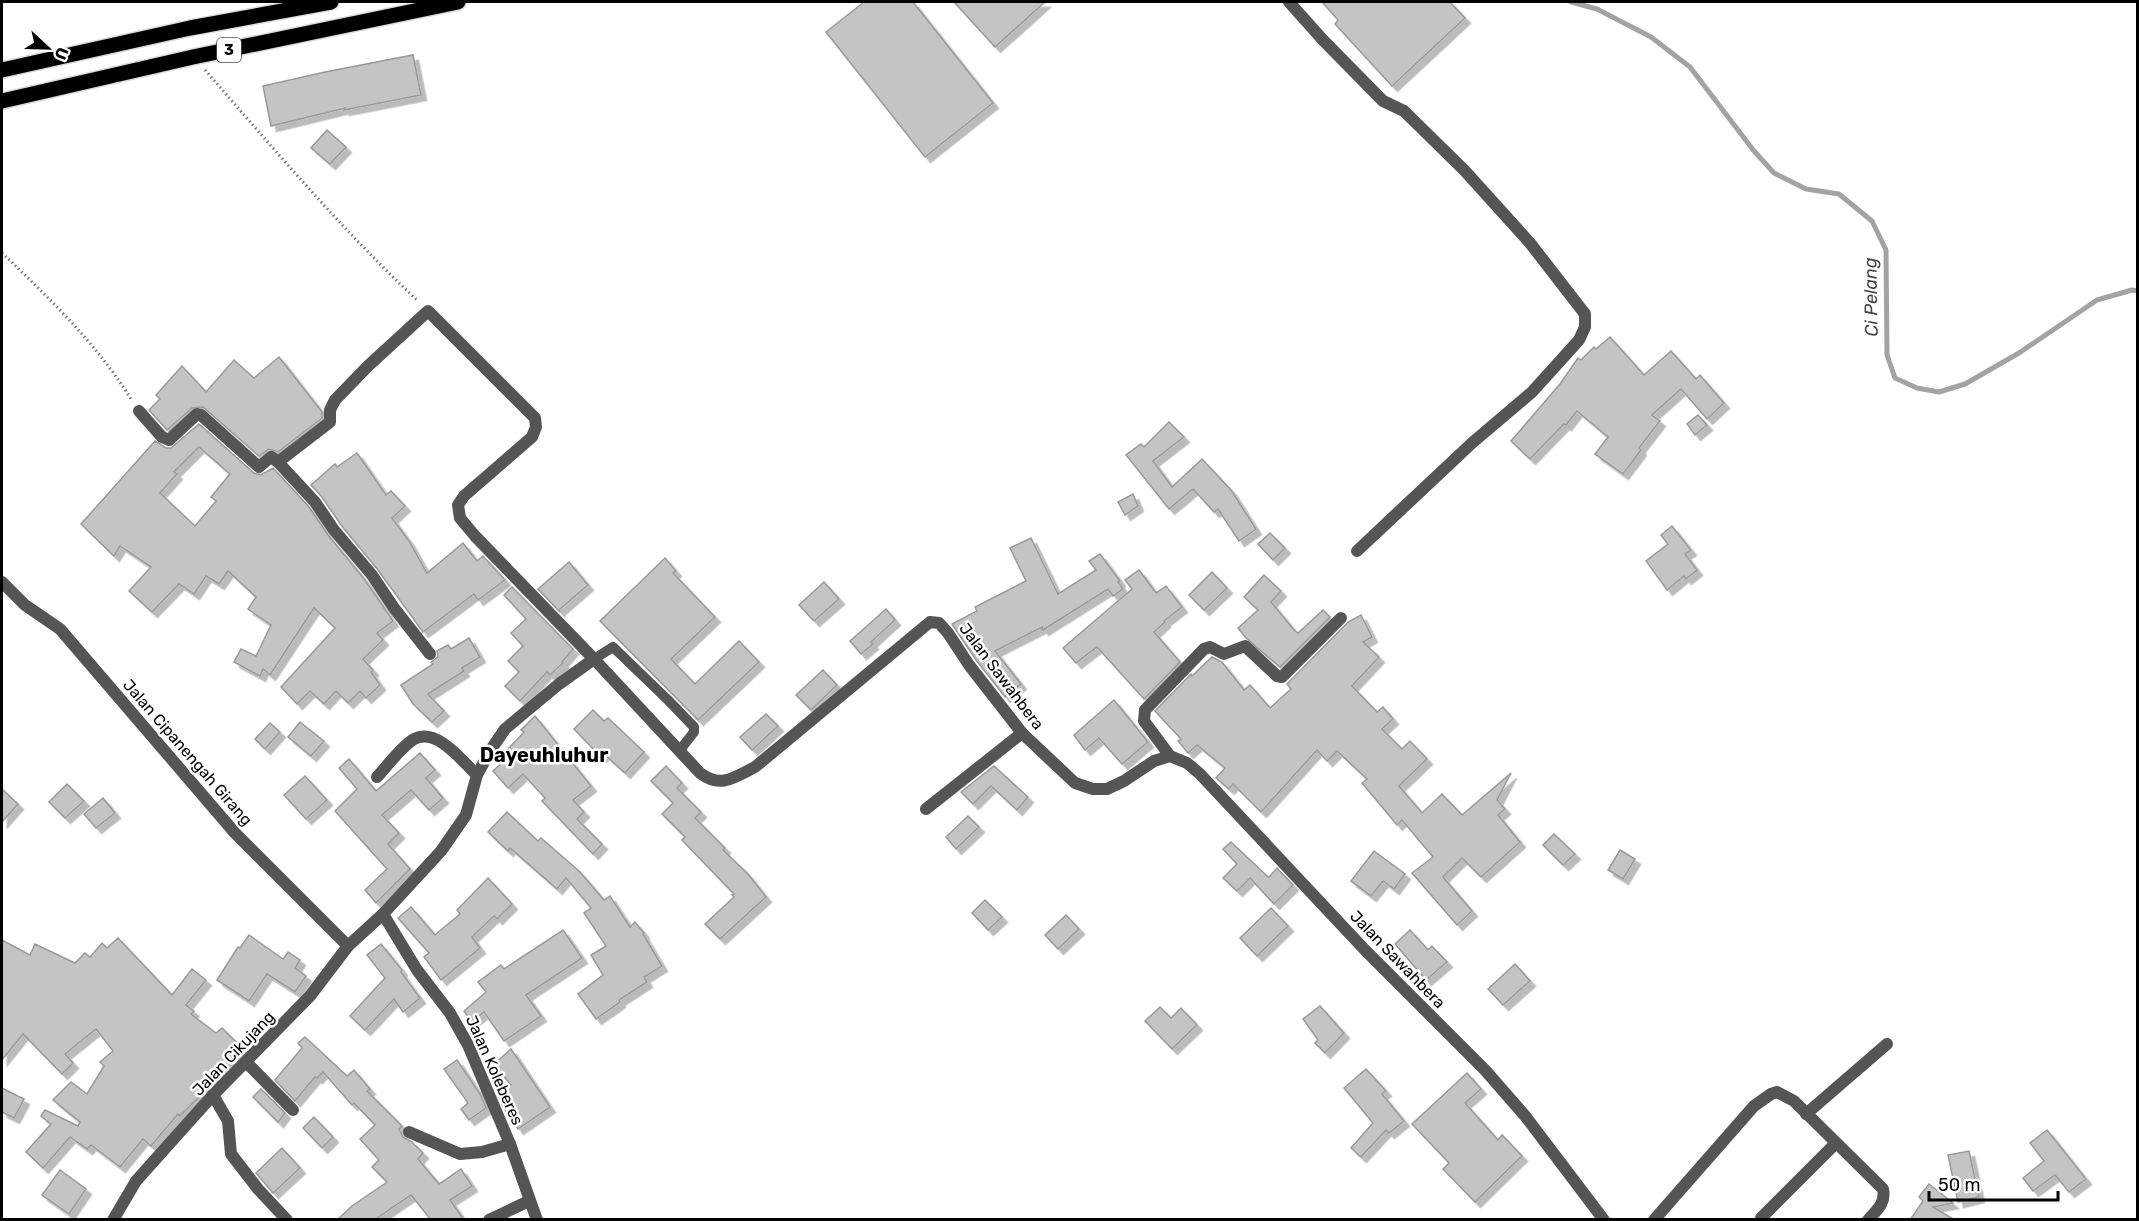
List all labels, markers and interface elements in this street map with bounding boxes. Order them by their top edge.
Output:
north arrow [18,18,78,78]
road number: 3 [217,38,241,62]
text: U [50,44,72,62]
water label: Ci Pelang [1859,257,1883,337]
street label: Jalan Sawahbera [955,619,1048,733]
street label: Jalan Cipanengah Girang [119,675,256,829]
district label: Dayeuhluhur [480,743,608,767]
street label: Jalan Sawahbera [1346,907,1449,1012]
street label: Jalan Cikujang [188,1007,278,1099]
street label: Jalan Koleberes [462,1012,527,1128]
scale bar [1929,1164,2058,1202]
text: 50 m [1938,1174,1981,1196]

